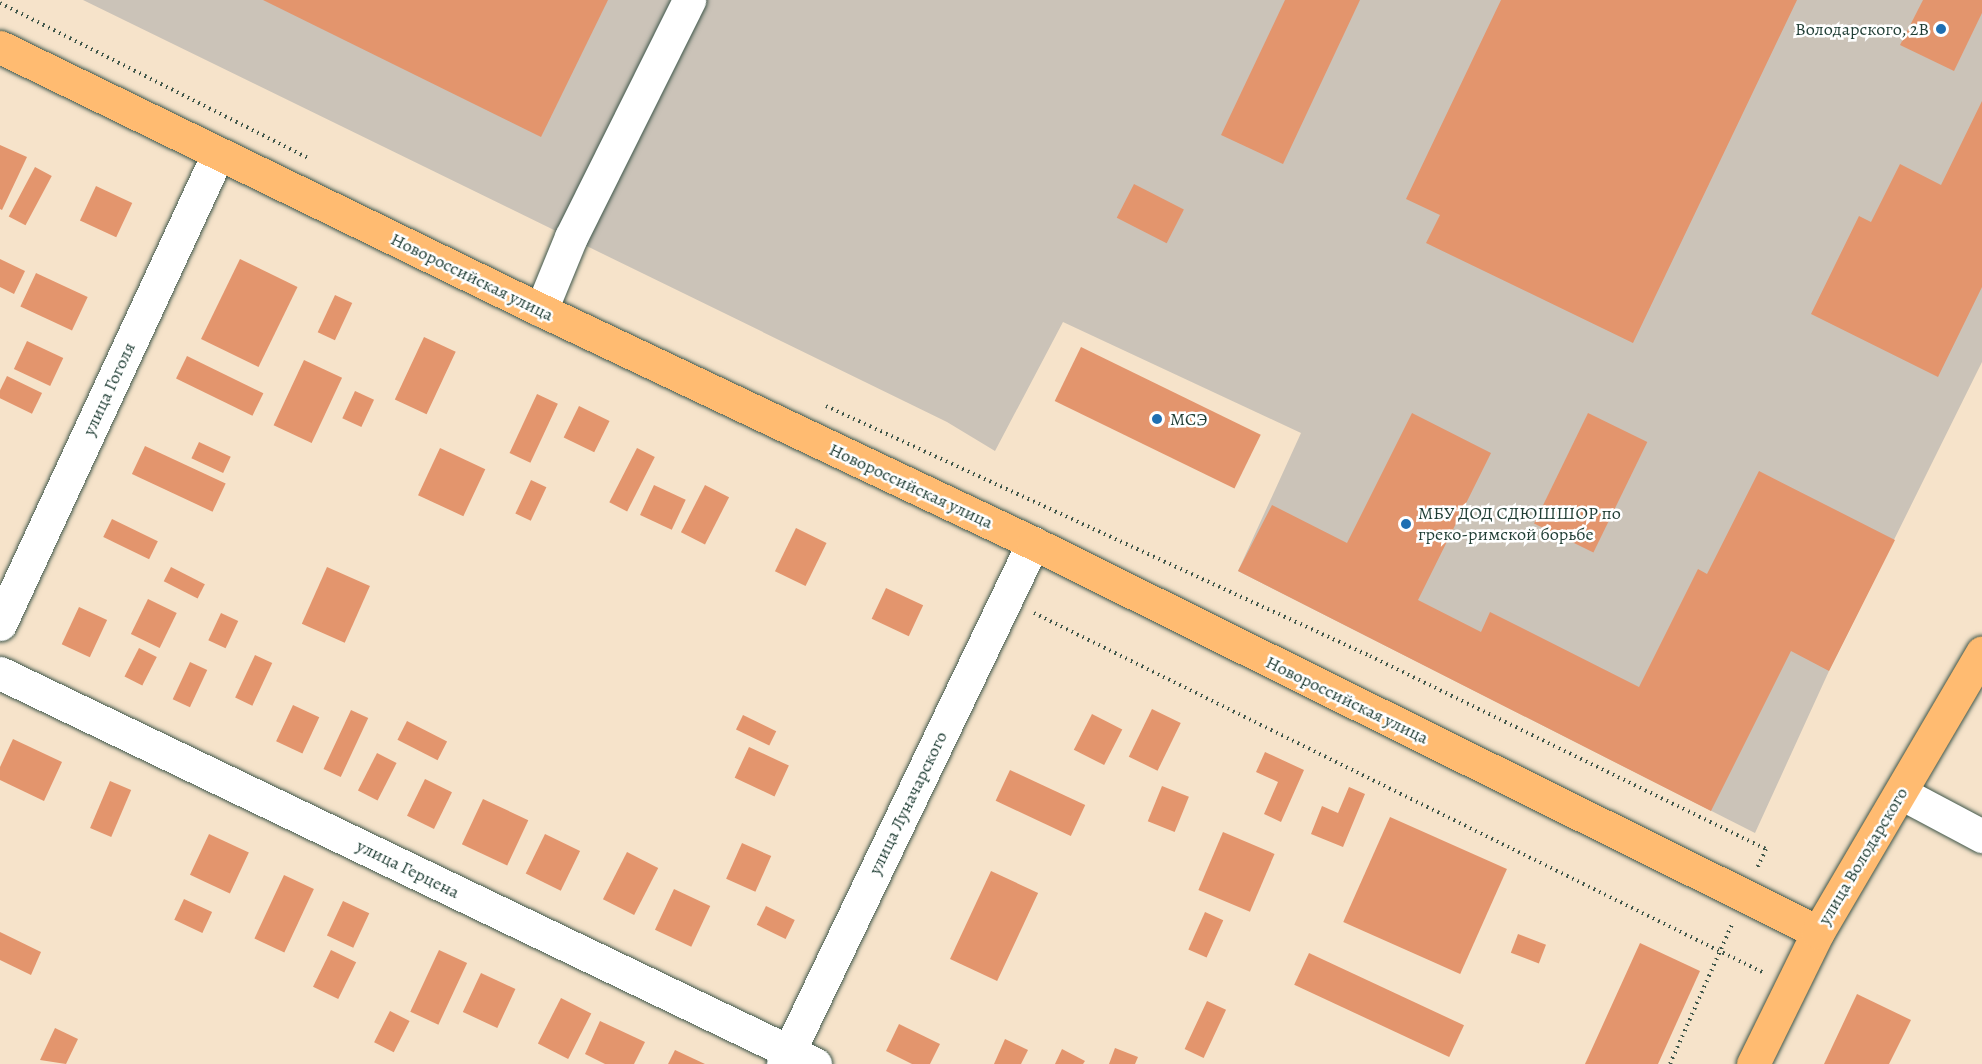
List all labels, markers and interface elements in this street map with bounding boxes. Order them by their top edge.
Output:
place label: Володарского, 2В [1795,18,1929,40]
marker: Володарского, 2В [1934,22,1948,36]
street label: Новороссийская улица [387,228,557,326]
street label: улица Гоголя [78,339,140,439]
place label: МСЭ [1170,408,1207,430]
marker: МСЭ [1148,410,1166,428]
street label: Новороссийская улица [826,439,996,533]
place label: МБУ ДОД СДЮШШОР по греко-римской борьбе [1418,503,1621,546]
marker: МБУ ДОД СДЮШШОР по греко-римской борьбе [1399,517,1413,531]
street label: Новороссийская улица [1262,651,1432,749]
street label: улица Луначарского [864,728,952,878]
street label: улица Володарского [1813,783,1913,929]
street label: улица Герцена [353,835,463,903]

